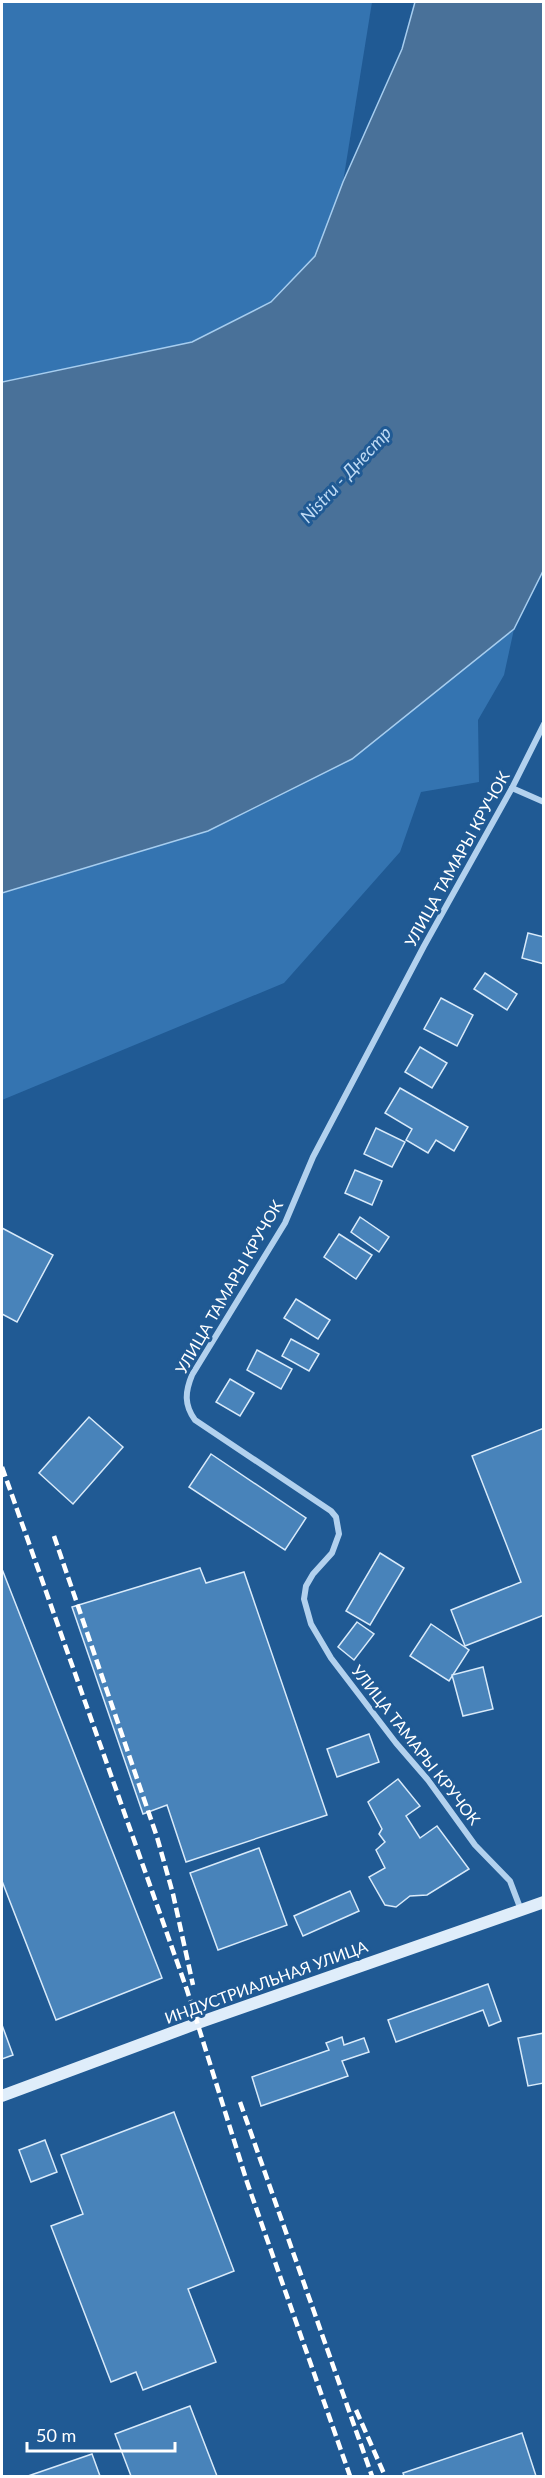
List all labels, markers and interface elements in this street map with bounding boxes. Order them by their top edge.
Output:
water label: Nistru - Днестр [295,422,395,527]
street label: УЛИЦА ТАМАРЫ КРУЧОК [400,767,513,950]
street label: УЛИЦА ТАМАРЫ КРУЧОК [171,1196,286,1377]
street label: УЛИЦА ТАМАРЫ КРУЧОК [348,1661,485,1829]
street label: ИНДУСТРИАЛЬНАЯ УЛИЦА [162,1936,370,2027]
scale bar [27,2415,176,2453]
text: 50 m [36,2424,76,2446]

